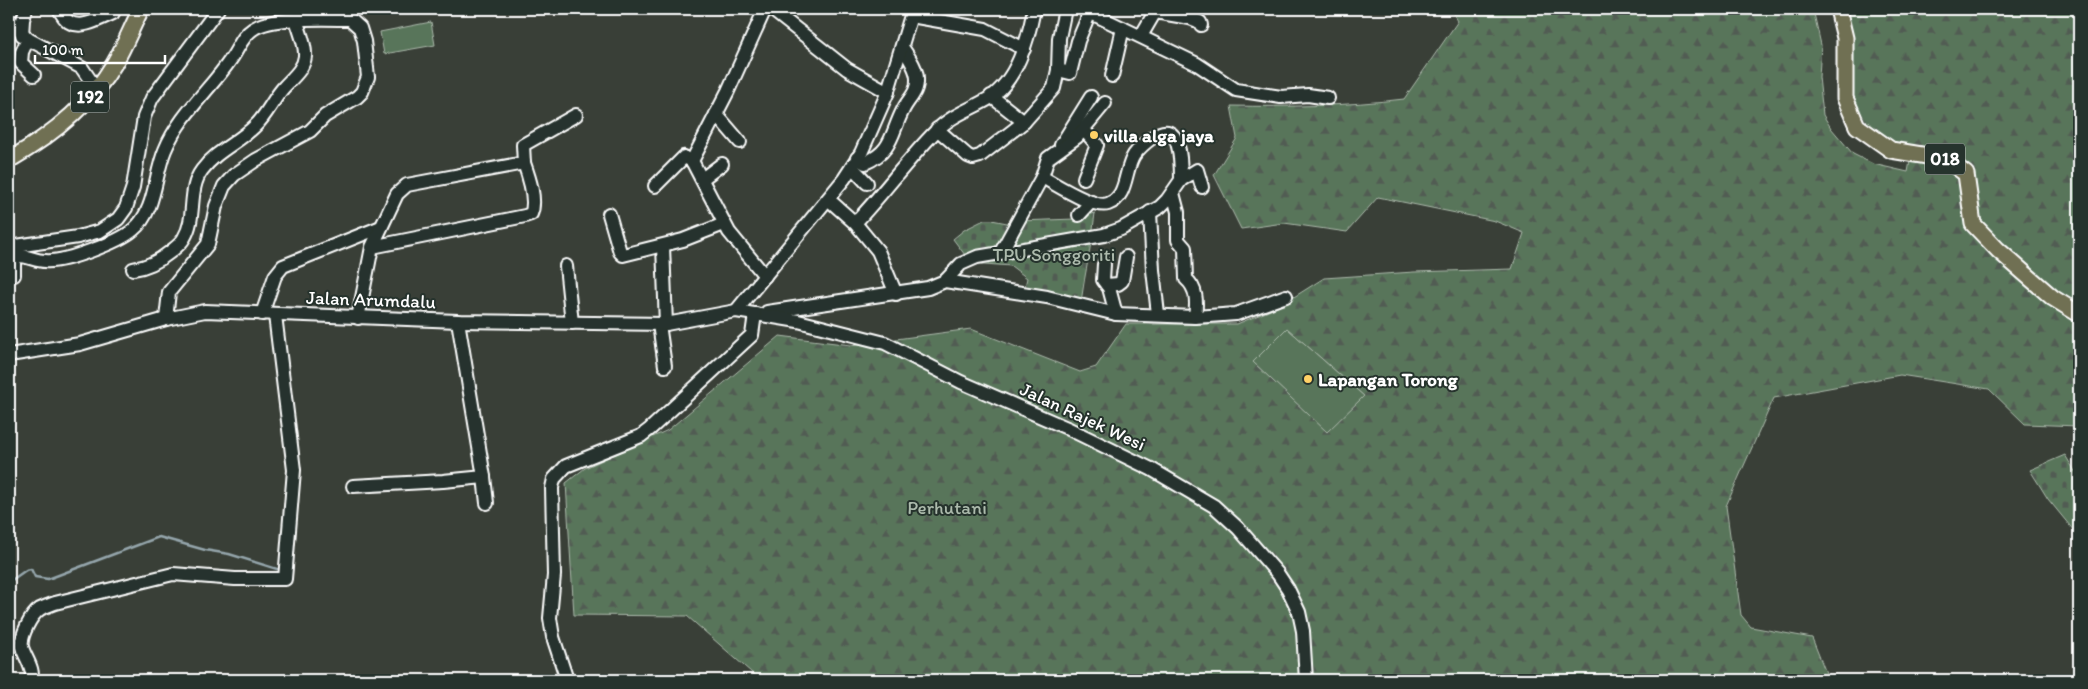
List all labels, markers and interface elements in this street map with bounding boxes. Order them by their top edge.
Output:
scale bar [35,32,165,64]
text: 100 m [42,41,84,59]
road number: 192 [71,81,109,112]
place label: villa alga jaya [1104,124,1214,147]
marker: villa alga jaya [1088,129,1100,141]
road number: 018 [1925,144,1965,174]
park label: TPU Songgoriti [993,243,1115,266]
street label: Jalan Arumdalu [306,286,436,313]
place label: Lapangan Torong [1318,368,1459,391]
marker: Lapangan Torong [1302,373,1314,385]
street label: Jalan Rajek Wesi [1016,377,1149,456]
park label: Perhutani [907,496,987,519]

